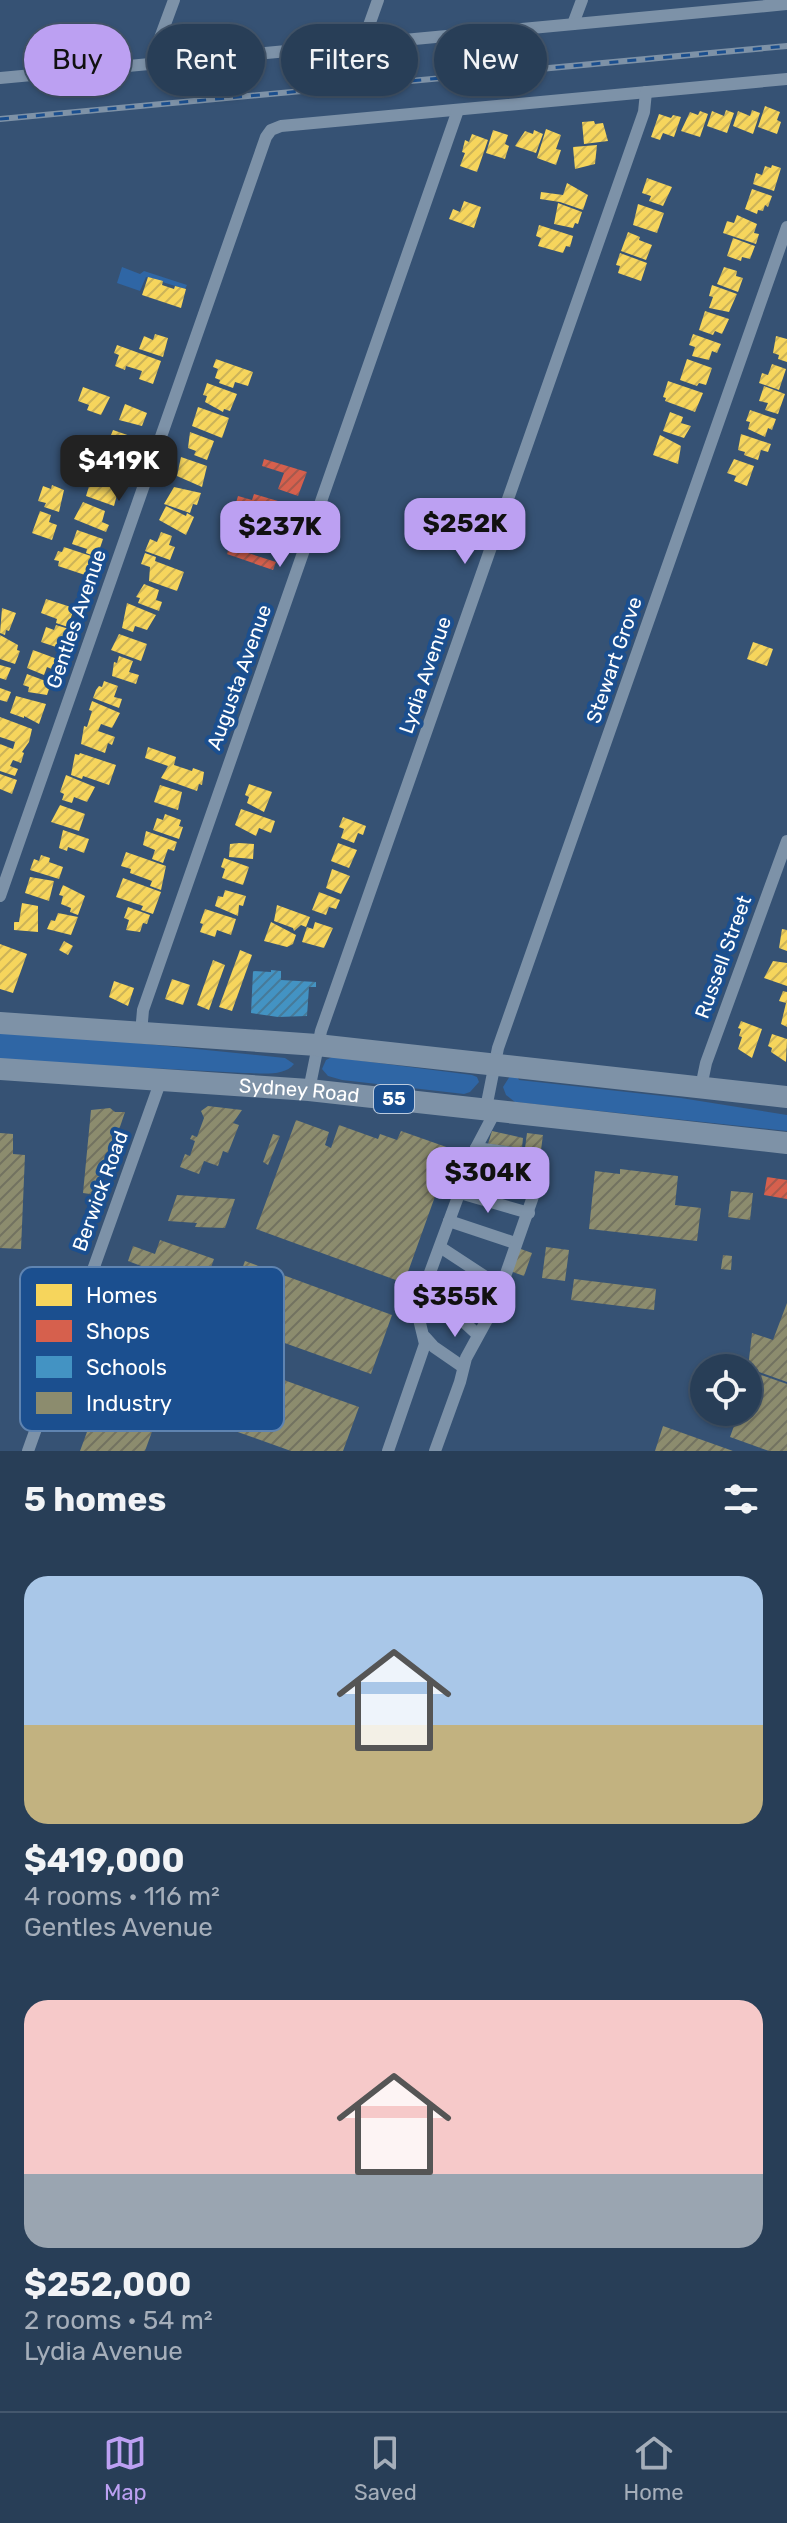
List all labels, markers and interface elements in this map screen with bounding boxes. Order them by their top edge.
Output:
chip: Buy [24,24,131,96]
chip: Rent [147,24,265,96]
chip: Filters [281,24,418,96]
chip: New [434,24,547,96]
pin: $419K [63,435,175,503]
text: $419K [78,445,160,476]
pin: $252K [409,498,521,566]
pin: $237K [224,501,336,569]
text: $252K [422,508,508,539]
text: $237K [238,511,322,542]
street label: Gentles Avenue [41,546,111,692]
street label: Stewart Grove [581,594,647,726]
street label: Augusta Avenue [202,601,276,753]
street label: Lydia Avenue [394,613,456,737]
street label: Russell Street [690,892,756,1022]
street label: Sydney Road [238,1073,361,1108]
road number: 55 [374,1085,414,1113]
street label: Berwick Road [67,1127,133,1255]
pin: $304K [432,1147,544,1215]
text: $304K [444,1157,532,1188]
legend [20,1267,284,1431]
pin: $355K [399,1271,511,1339]
text: $355K [412,1281,498,1312]
text: Homes [86,1282,157,1309]
text: Shops [86,1318,150,1345]
text: Schools [86,1354,167,1381]
map controls [690,1354,762,1426]
button: locate [690,1354,762,1426]
text: Industry [86,1390,172,1417]
icon: filters [719,1477,763,1521]
text: 5 homes [24,1479,166,1520]
icon: home [322,1628,466,1772]
text: $419,000 [24,1840,185,1881]
text: 4 rooms · 116 m² [24,1881,220,1912]
text: Gentles Avenue [24,1912,213,1943]
icon: home [322,2052,466,2196]
text: $252,000 [24,2264,191,2305]
text: 2 rooms · 54 m² [24,2305,213,2336]
text: Lydia Avenue [24,2336,183,2367]
tab: Map [103,2431,147,2506]
tab: Saved [354,2431,417,2506]
tab: Home [623,2431,684,2506]

